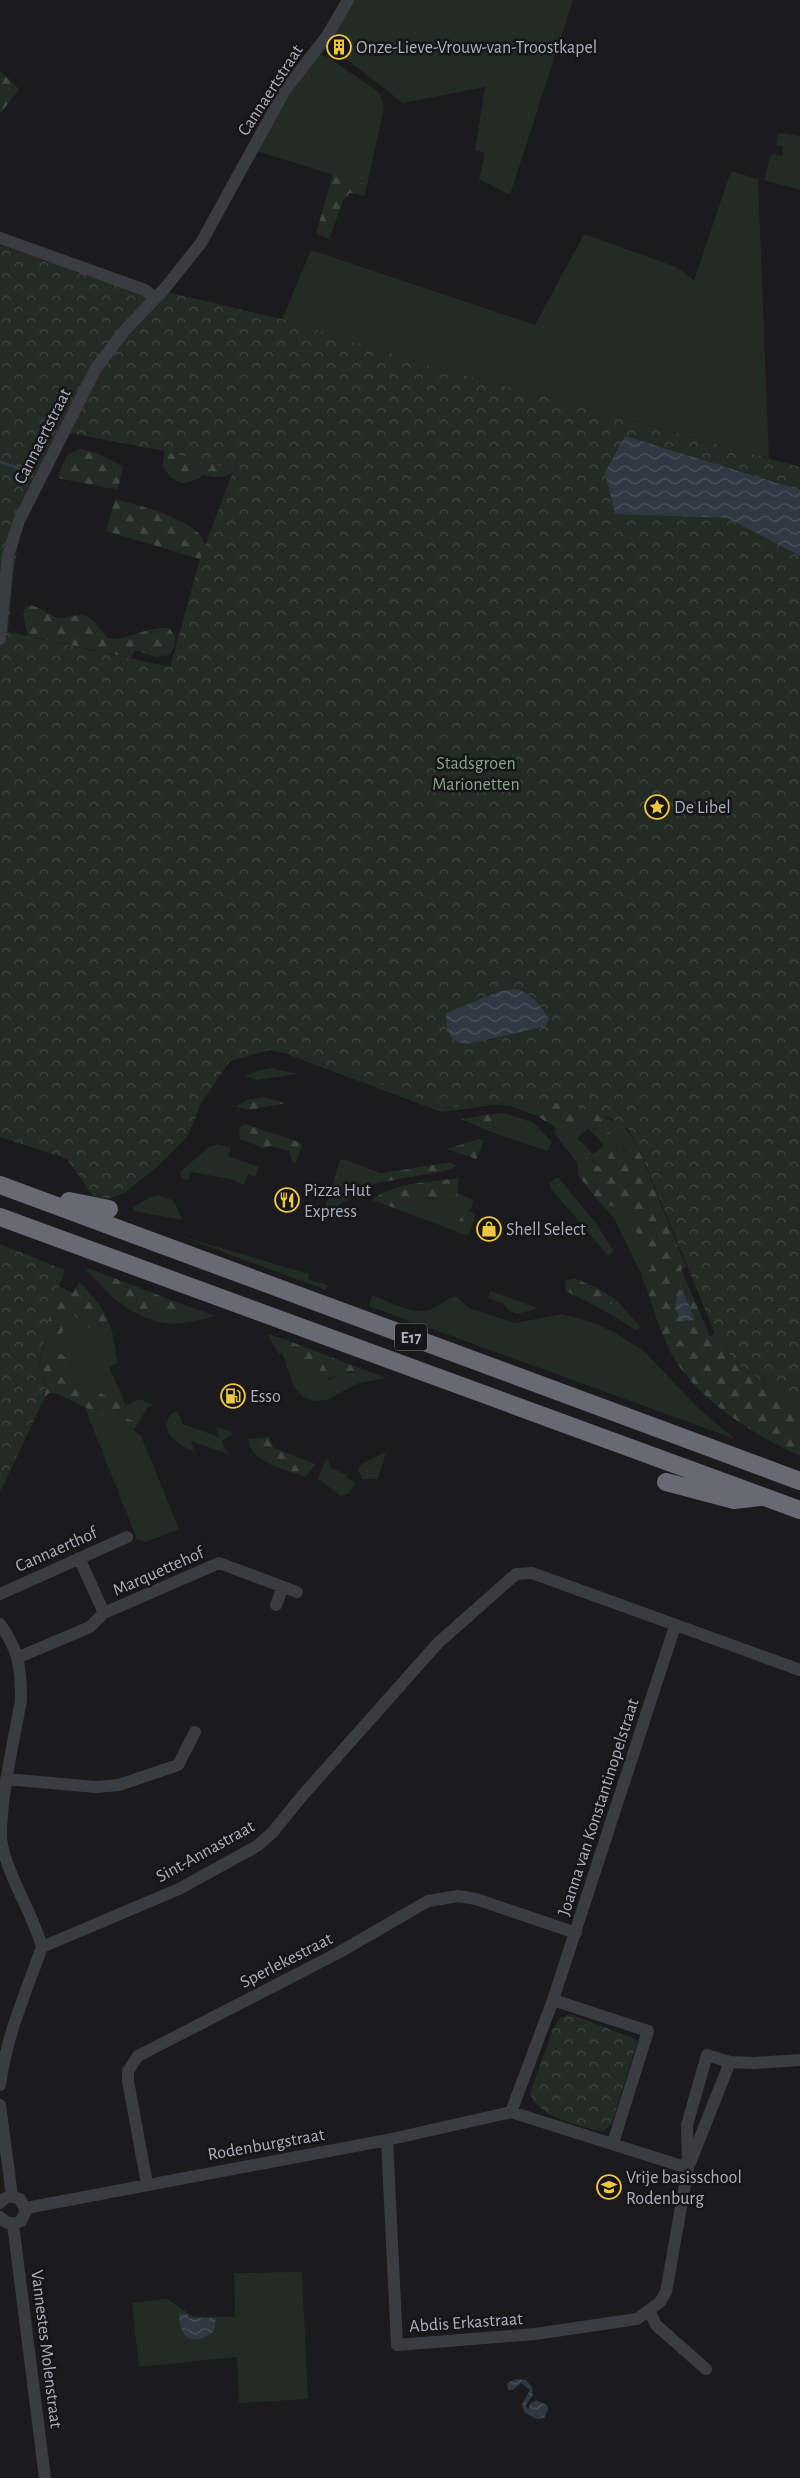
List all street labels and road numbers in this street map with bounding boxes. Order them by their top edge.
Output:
street label: Cannaertstraat [235,42,307,139]
street label: Cannaertstraat [11,386,75,487]
road number: E17 [395,1324,427,1350]
street label: Cannaerthof [13,1523,101,1576]
street label: Marquettehof [110,1543,208,1600]
street label: Joanna van Konstantinopelstraat [555,1696,643,1918]
street label: Sint-Annastraat [153,1817,258,1886]
street label: Sperlekestraat [237,1930,336,1992]
street label: Rodenburgstraat [206,2126,326,2164]
street label: Vannestes Molenstraat [27,2269,65,2429]
street label: Abdis Erkastraat [409,2310,524,2336]

